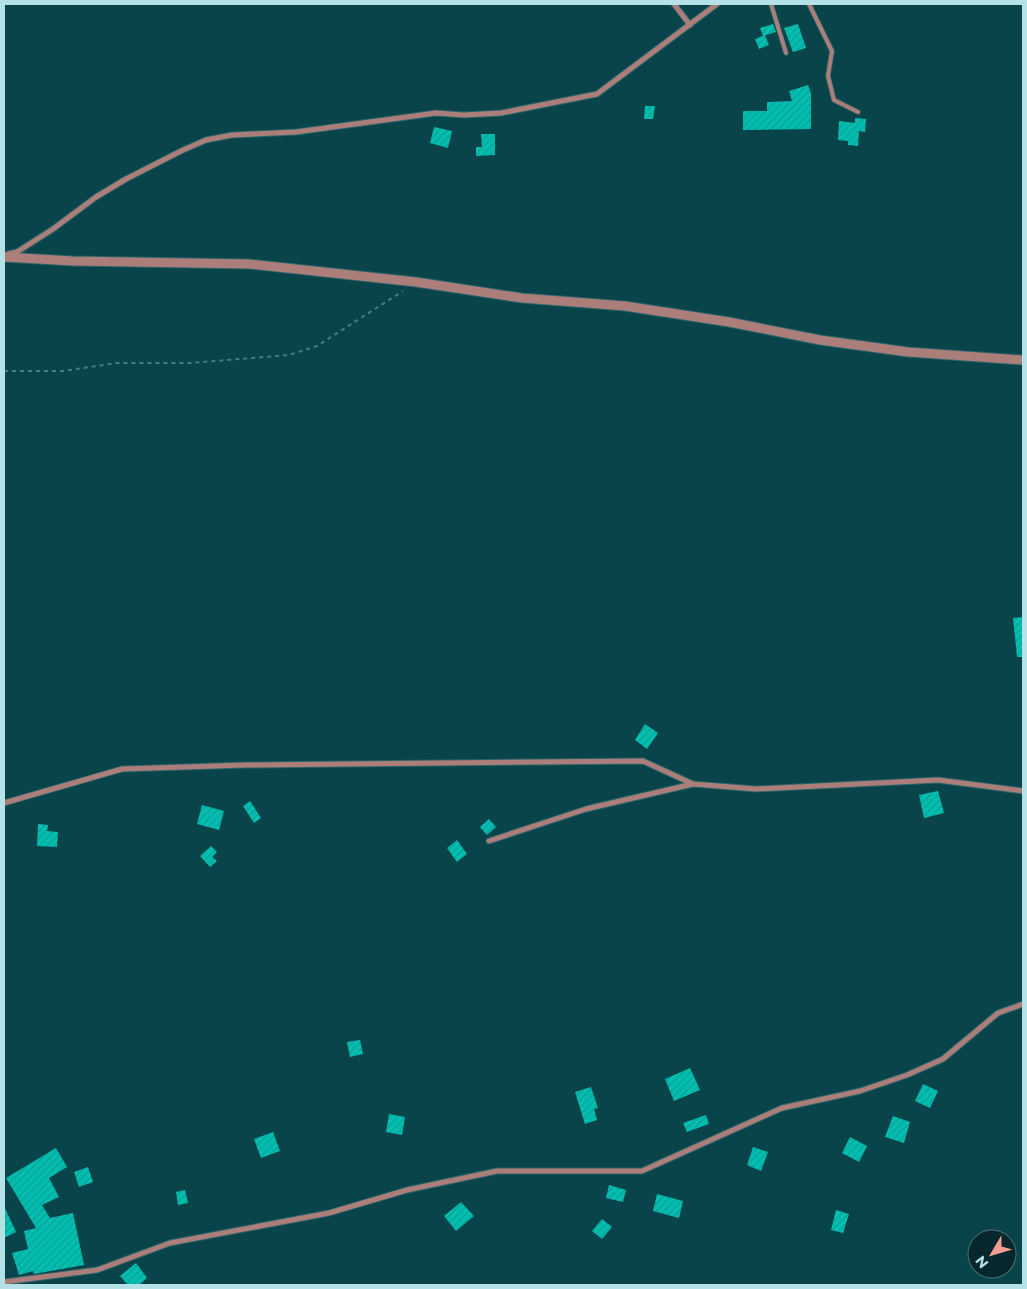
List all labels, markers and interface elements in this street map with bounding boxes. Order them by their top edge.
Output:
north arrow [967,1229,1017,1279]
text: N [971,1252,992,1272]

